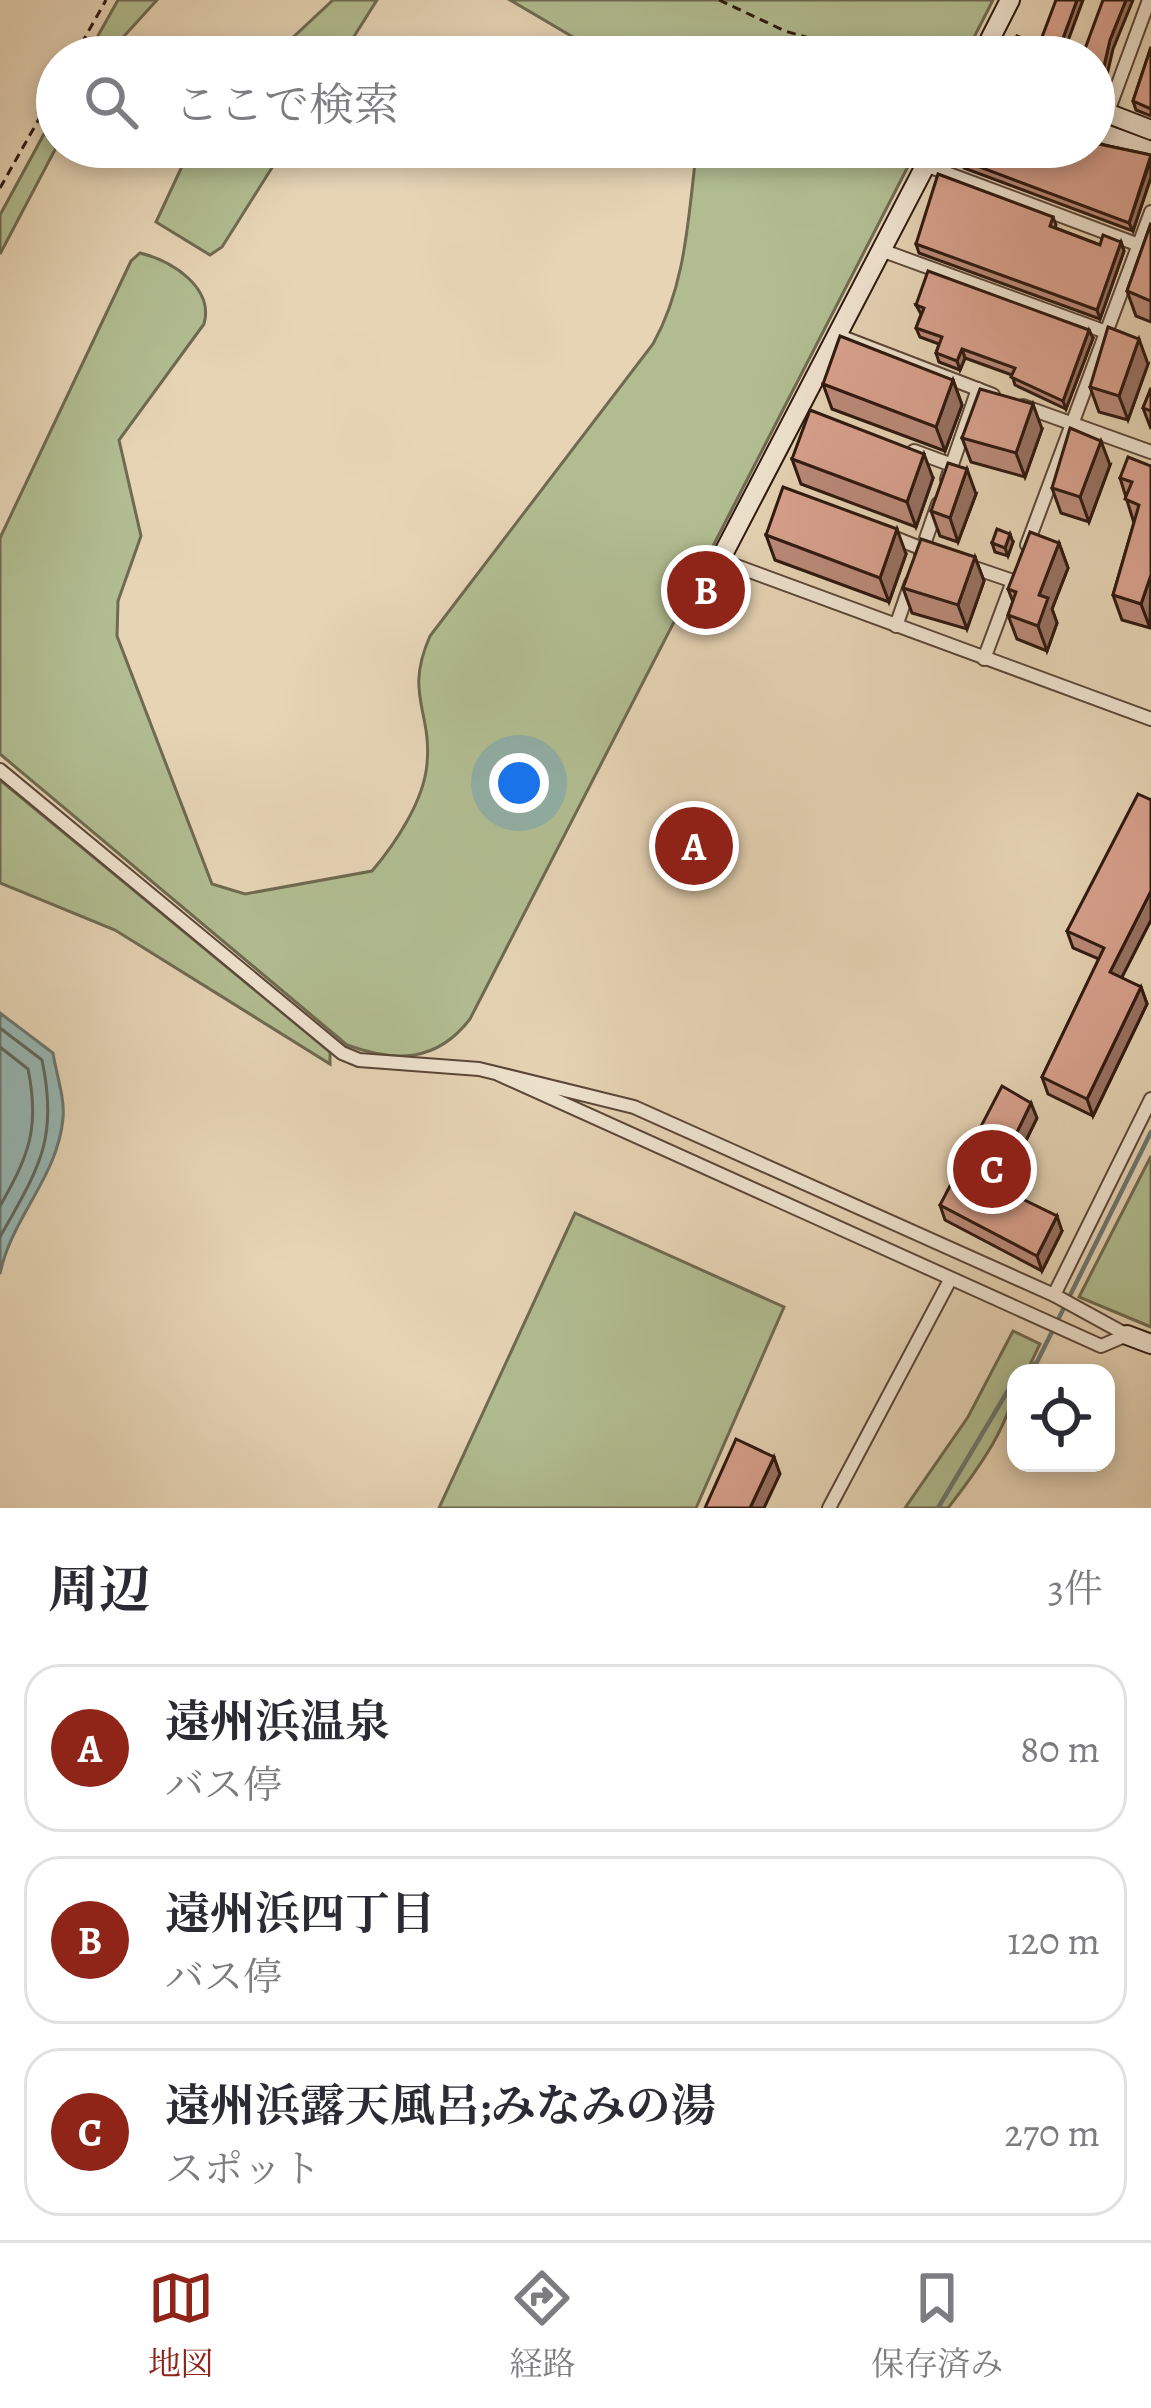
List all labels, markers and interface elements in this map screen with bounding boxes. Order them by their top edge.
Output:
search box [36,36,1115,168]
icon: search [78,69,144,135]
text: ここで検索 [174,74,399,136]
pin: B [667,545,745,635]
your location [489,753,549,813]
pin: A [655,801,733,891]
pin: C [953,1124,1031,1214]
map controls [1007,1364,1115,1472]
button: locate [1007,1364,1115,1472]
text: 周辺 [48,1555,150,1625]
text: 3件 [1048,1562,1103,1615]
text: 遠州浜温泉 [165,1691,390,1753]
text: A [78,1722,102,1775]
text: 80 m [1020,1722,1100,1775]
text: バス停 [165,1758,282,1811]
text: 遠州浜四丁目 [165,1883,435,1945]
text: B [78,1914,102,1967]
text: 120 m [1007,1914,1100,1967]
text: バス停 [165,1950,282,2003]
text: 遠州浜露天風呂;みなみの湯 [165,2075,716,2137]
text: C [78,2106,102,2159]
text: 270 m [1004,2106,1100,2159]
text: スポット [165,2142,321,2195]
tab: 地図 [148,2265,214,2386]
tab: 経路 [509,2265,575,2386]
tab: 保存済み [871,2265,1003,2386]

